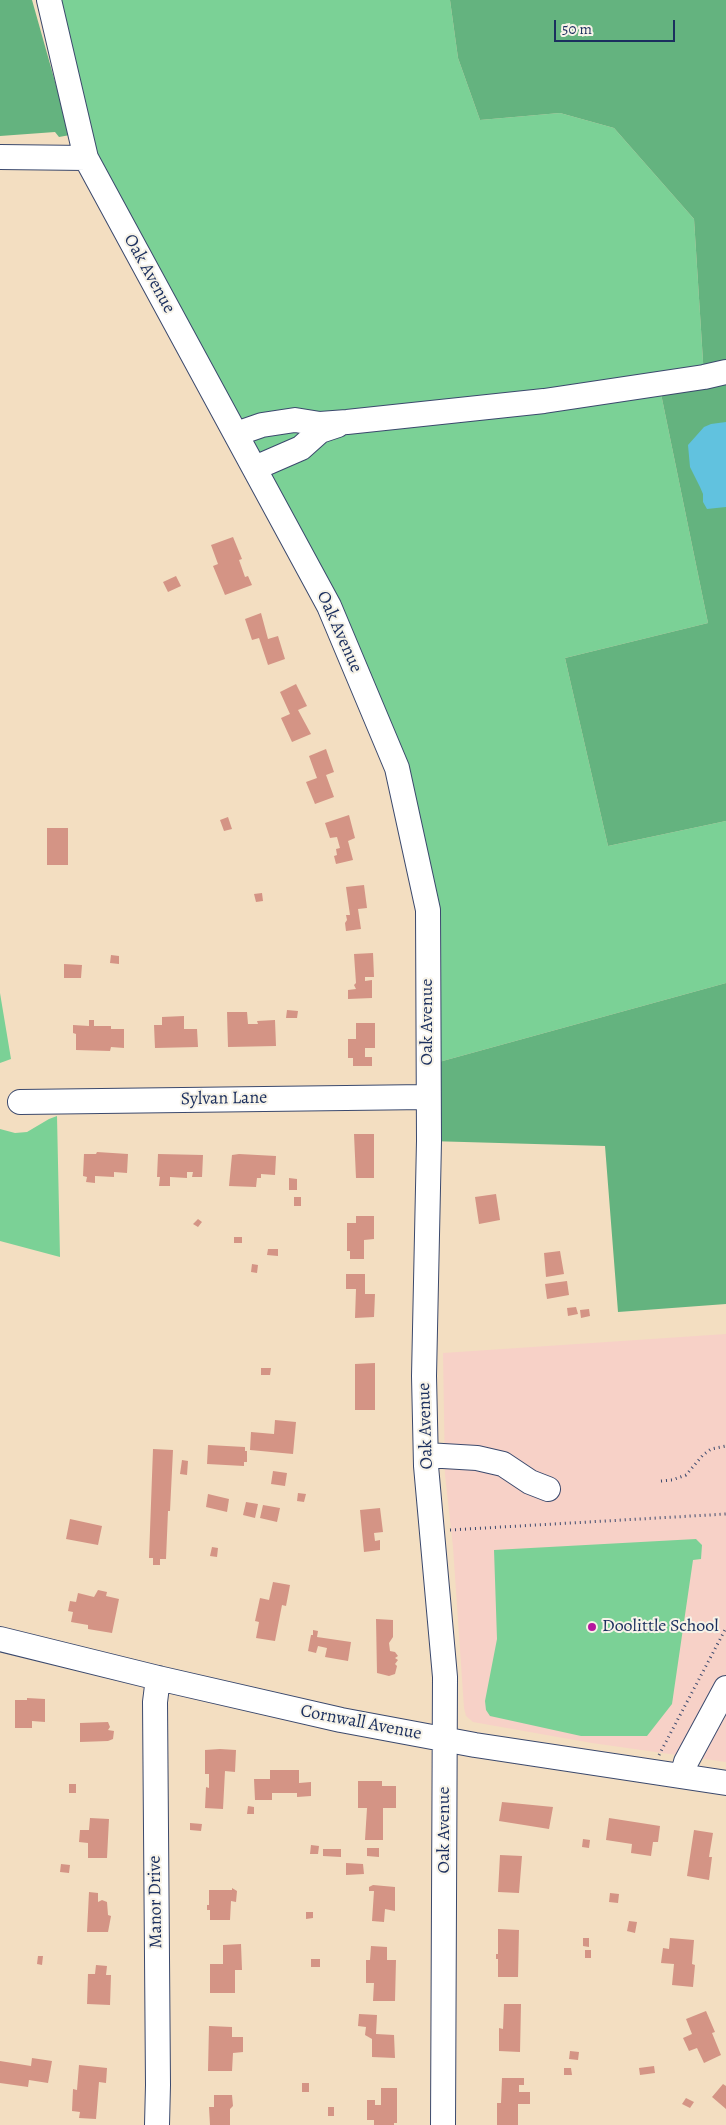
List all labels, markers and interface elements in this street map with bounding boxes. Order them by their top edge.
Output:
scale bar [556,10,677,42]
text: 50 m [562,19,592,39]
street label: Oak Avenue [118,231,180,317]
street label: Oak Avenue [311,588,367,676]
street label: Oak Avenue [417,979,439,1065]
street label: Sylvan Lane [181,1087,267,1111]
street label: Oak Avenue [414,1382,438,1470]
place label: Doolittle School [602,1616,719,1638]
marker: Doolittle School [586,1621,598,1633]
street label: Cornwall Avenue [299,1701,423,1745]
street label: Oak Avenue [434,1787,456,1873]
street label: Manor Drive [144,1855,168,1949]

